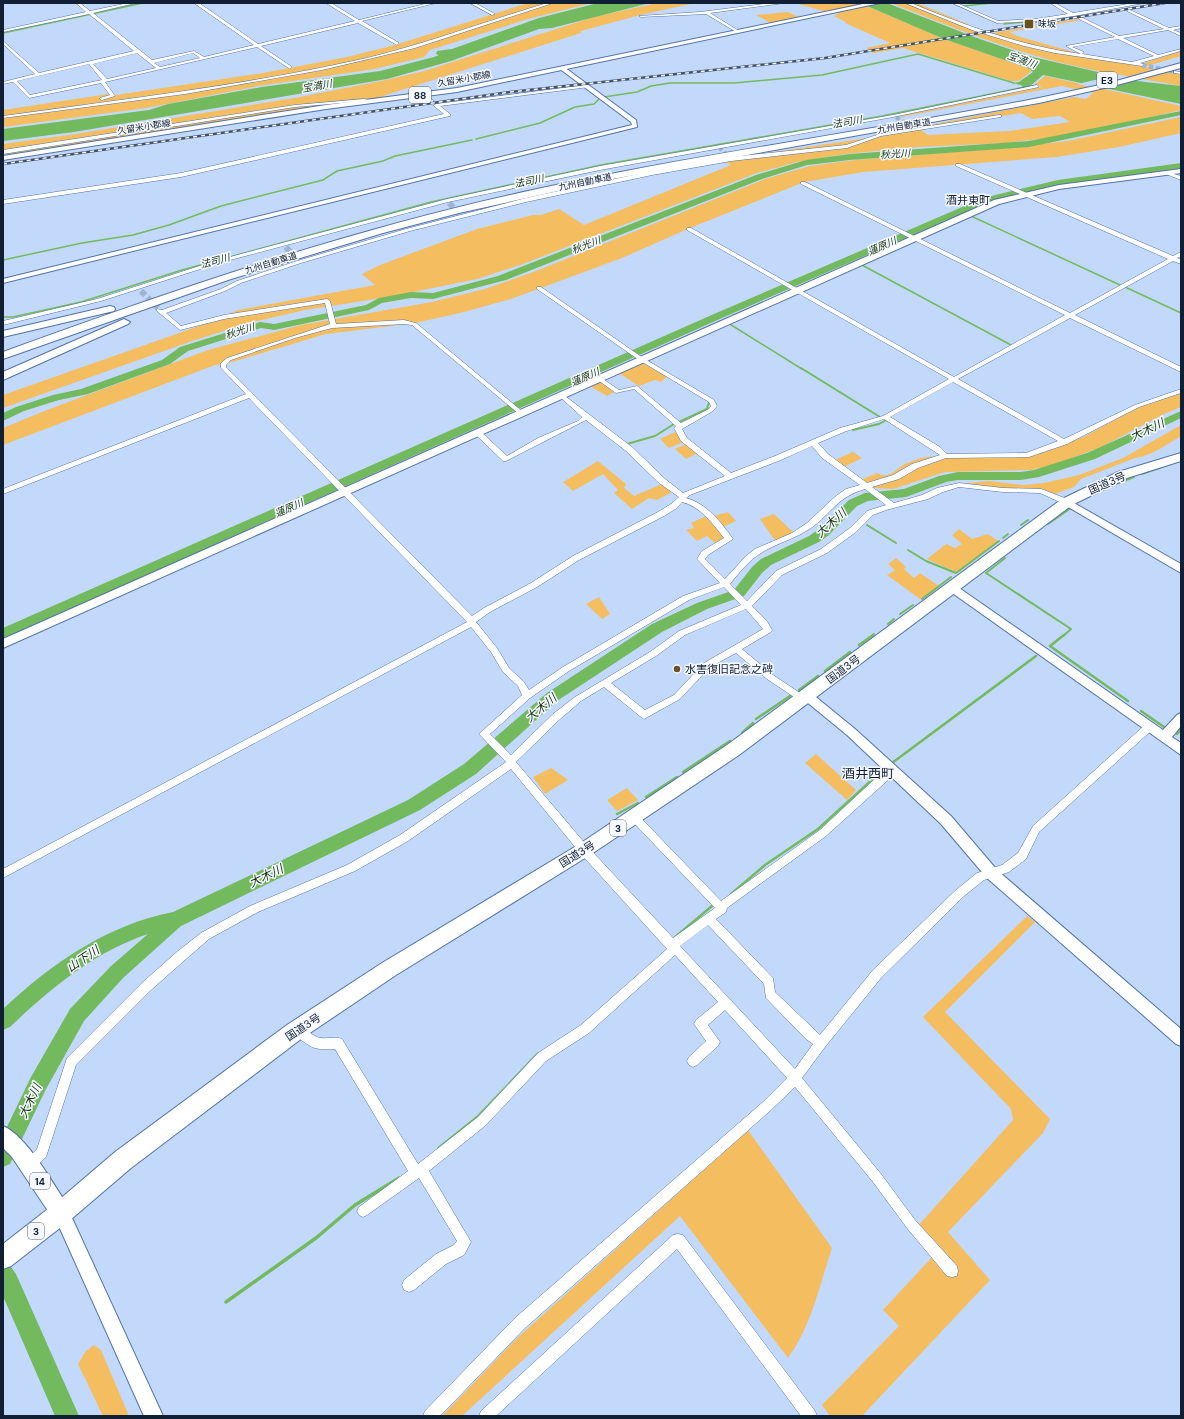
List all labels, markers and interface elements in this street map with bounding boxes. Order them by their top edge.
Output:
marker: 味坂 [1023,18,1035,30]
place label: 味坂 [1038,18,1056,30]
water label: 宝満川 [1006,49,1039,72]
street label: 久留米小郡線 [436,68,493,90]
road number: E3 [1097,72,1117,88]
water label: 宝満川 [301,77,334,95]
road number: 88 [409,87,431,103]
water label: 法司川 [831,113,864,131]
street label: 九州自動車道 [876,116,932,136]
street label: 久留米小郡線 [116,117,173,137]
water label: 秋光川 [880,146,911,162]
water label: 法司川 [513,171,546,190]
street label: 九州自動車道 [557,171,613,193]
district label: 酒井東町 [946,193,990,207]
water label: 秋光川 [570,233,603,256]
water label: 蓮原川 [866,234,899,258]
street label: 九州自動車道 [243,249,299,277]
water label: 法司川 [199,251,232,271]
water label: 秋光川 [224,320,257,342]
water label: 蓮原川 [569,365,602,389]
water label: 大木川 [1127,414,1169,445]
street label: 国道3号 [1086,469,1128,497]
water label: 蓮原川 [273,496,306,520]
water label: 大木川 [812,504,851,541]
street label: 国道3号 [823,652,863,686]
place label: 水害復旧記念之碑 [685,662,773,676]
marker: 水害復旧記念之碑 [672,664,682,674]
water label: 大木川 [522,689,561,726]
district label: 酒井西町 [842,765,894,782]
road number: 3 [610,820,626,836]
street label: 国道3号 [557,838,597,870]
water label: 大木川 [246,860,287,891]
water label: 山下川 [64,941,104,976]
street label: 国道3号 [283,1010,323,1044]
water label: 大木川 [15,1080,46,1121]
road number: 14 [30,1173,50,1189]
road number: 3 [28,1223,44,1239]

